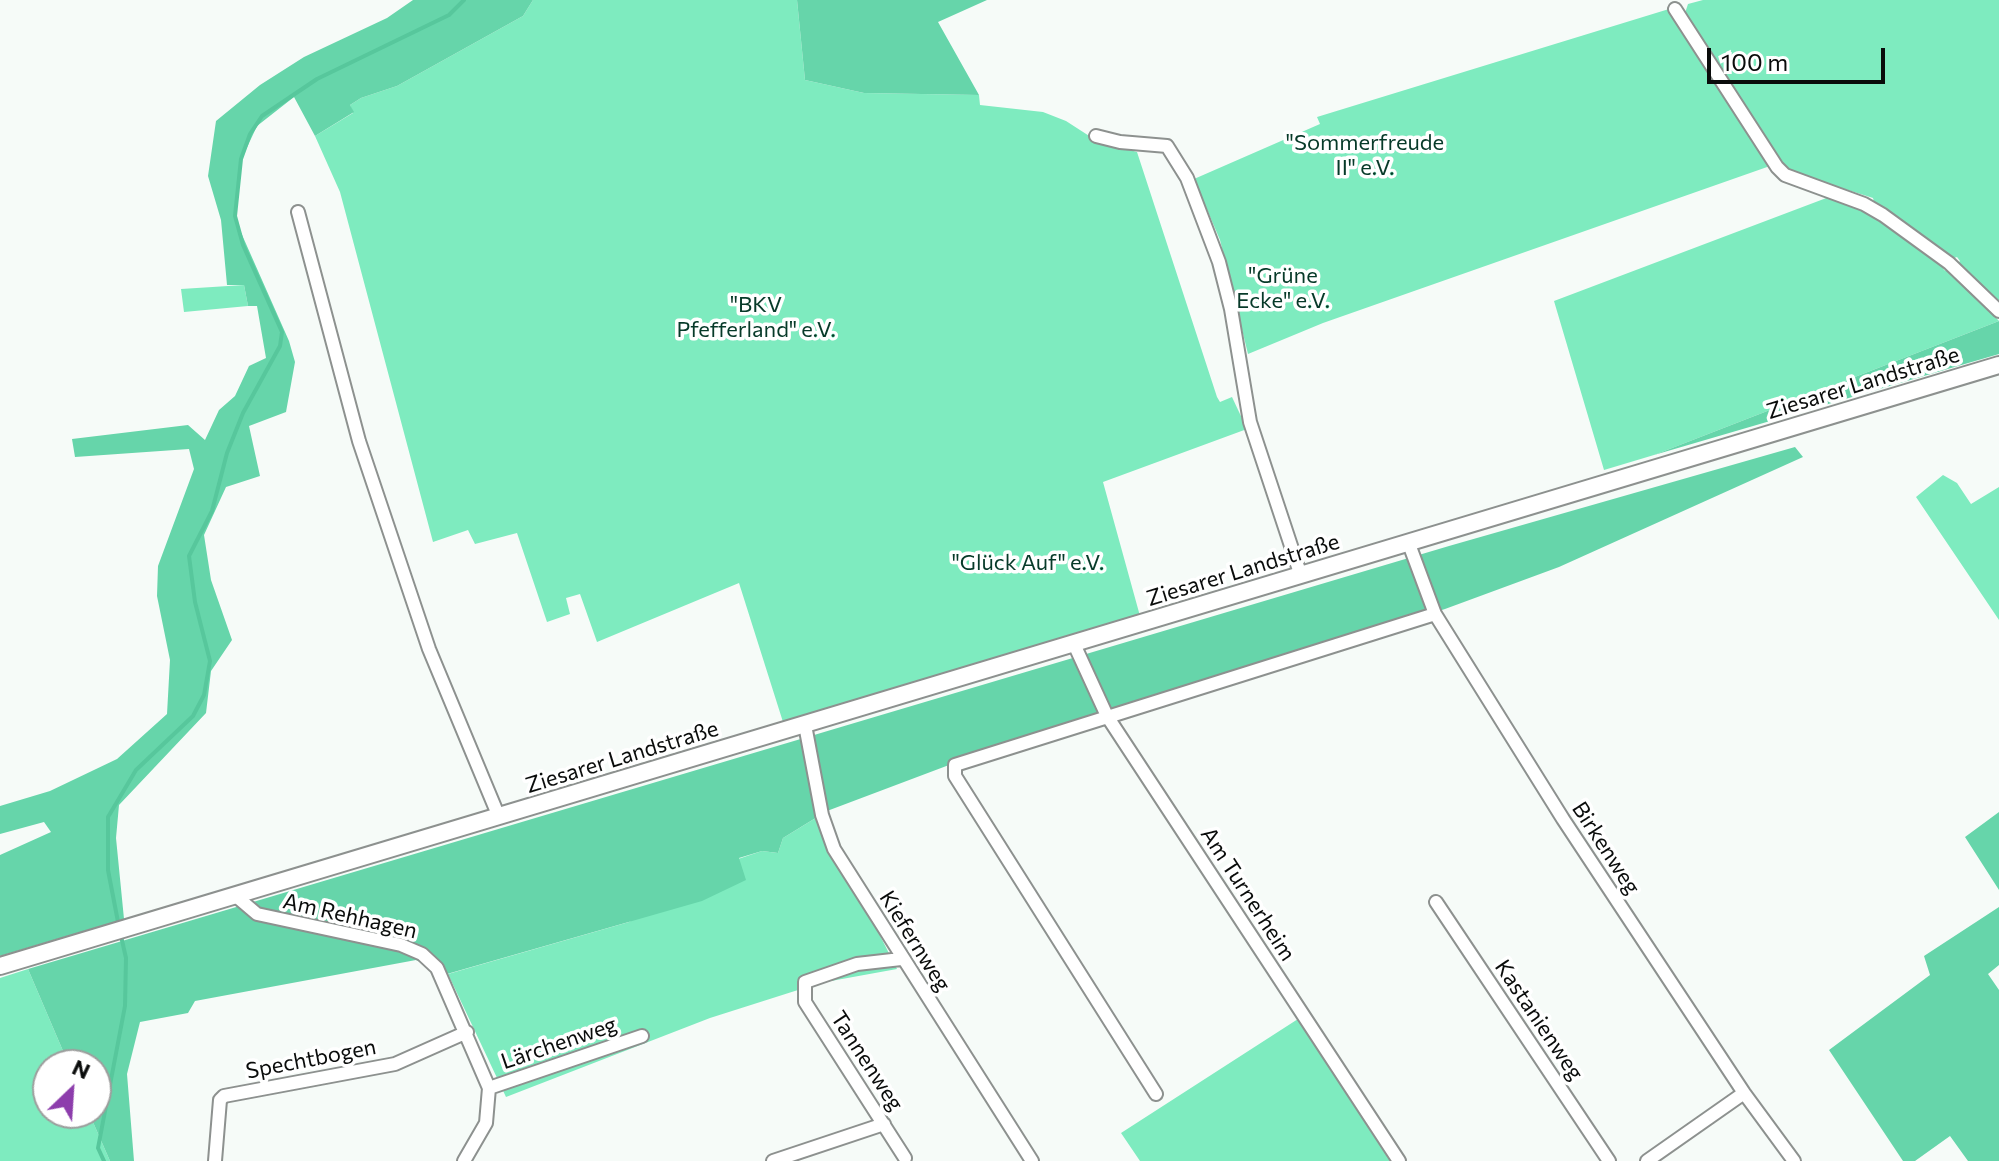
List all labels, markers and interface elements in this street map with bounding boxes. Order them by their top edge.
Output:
scale bar [1711,32,1889,82]
text: 100 m [1721,47,1788,76]
park label: "Sommerfreude II" e.V. [1286,130,1444,182]
park label: "Grüne Ecke" e.V. [1236,263,1330,314]
park label: "BKV Pfefferland" e.V. [676,292,836,344]
street label: Ziesarer Landstraße [1764,341,1962,425]
street label: Ziesarer Landstraße [1144,528,1342,612]
park label: "Glück Auf" e.V. [952,550,1104,576]
street label: Ziesarer Landstraße [523,715,721,799]
street label: Birkenweg [1566,797,1646,899]
street label: Am Turnerheim [1195,822,1301,966]
street label: Kiefernweg [874,886,956,996]
street label: Am Rehhagen [280,888,420,944]
street label: Kastanienweg [1489,955,1589,1085]
street label: Tannenweg [825,1006,909,1116]
street label: Lärchenweg [498,1011,620,1075]
street label: Spechtbogen [244,1033,378,1085]
north arrow [32,1049,112,1129]
text: N [68,1053,95,1084]

